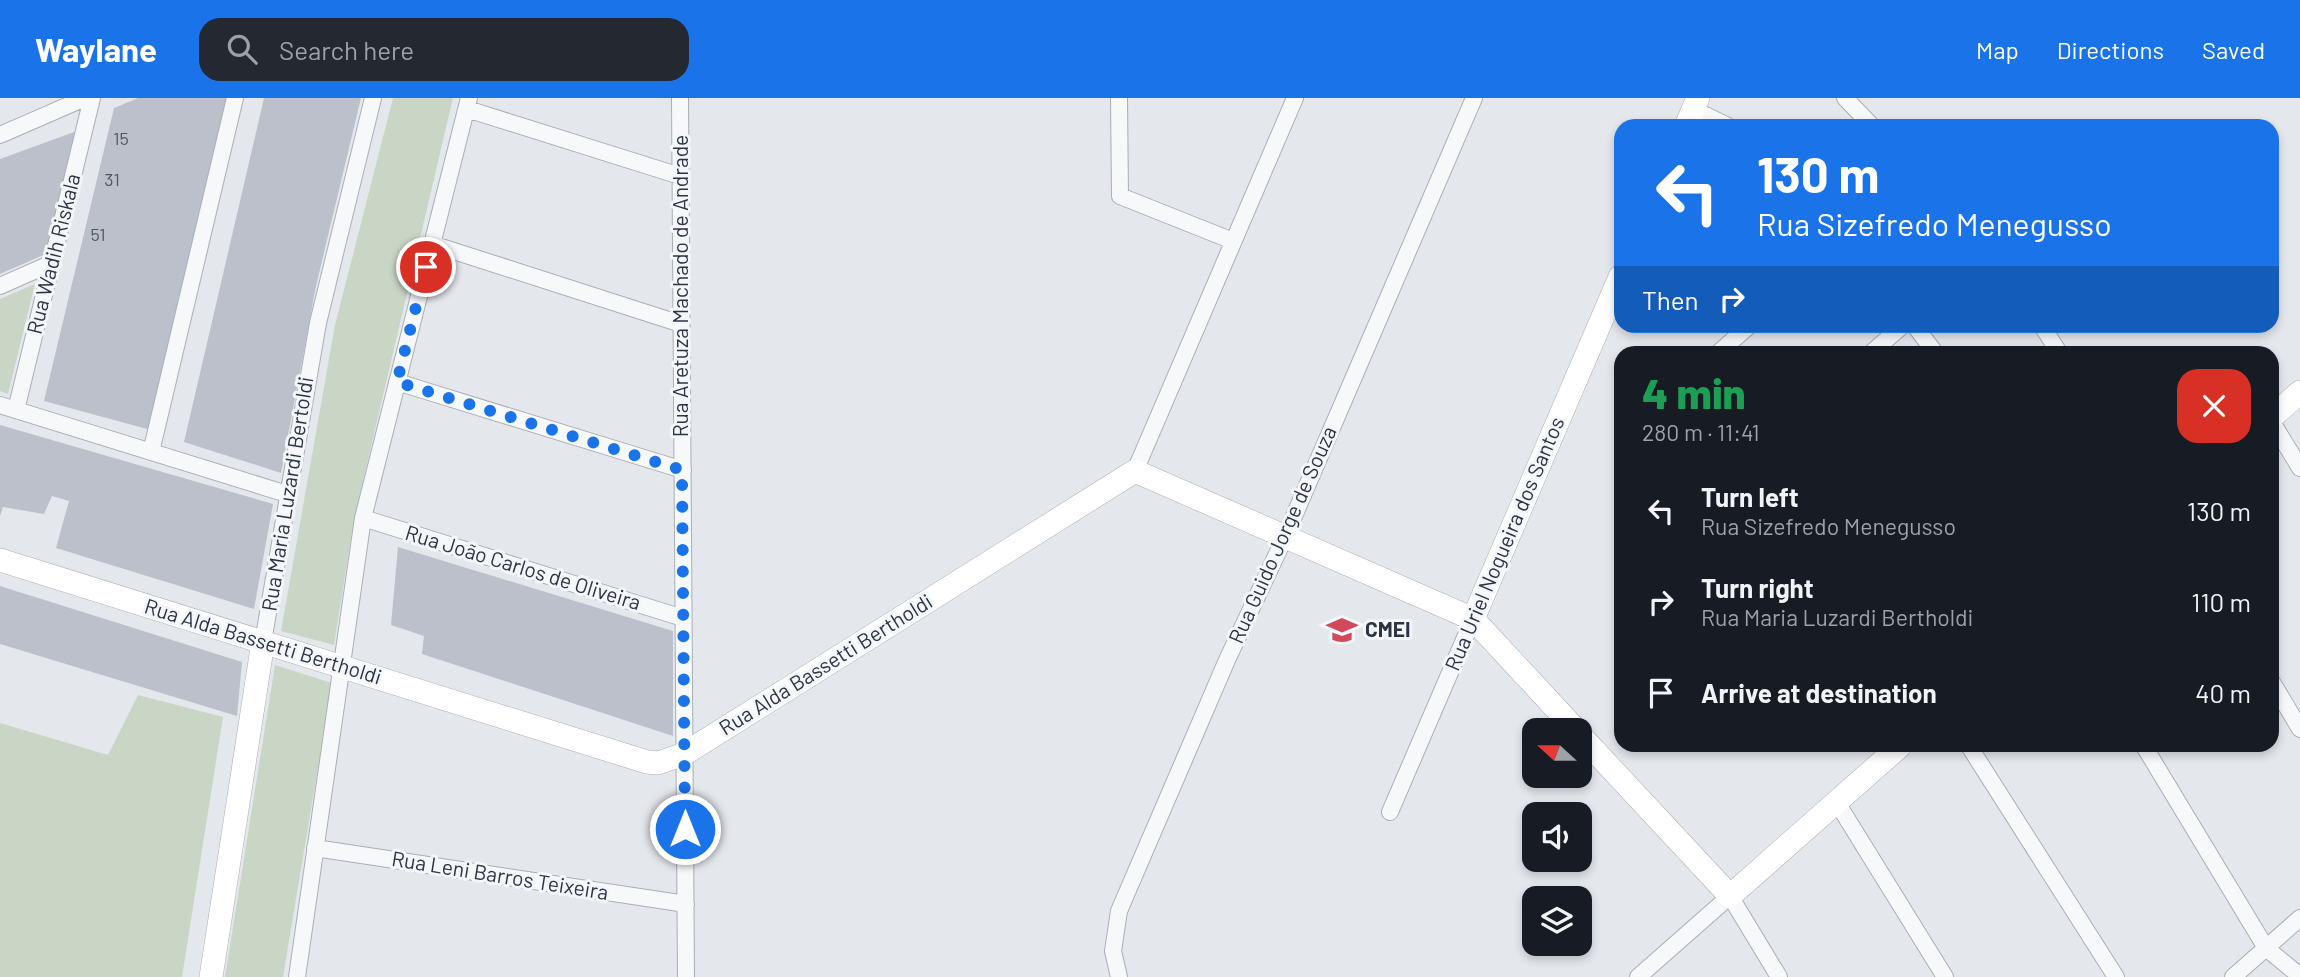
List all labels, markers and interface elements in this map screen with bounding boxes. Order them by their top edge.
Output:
search box [199,18,689,81]
text: Waylane [35,29,157,69]
icon: search [223,30,261,68]
text: Search here [279,34,414,65]
text: Map [1976,35,2019,64]
text: Directions [2057,35,2164,64]
text: Saved [2202,35,2265,64]
house number: 15 [113,127,129,149]
street label: Rua Aretuza Machado de Andrade [667,135,692,437]
text: 130 m [1757,144,1879,203]
icon: left [1642,147,1733,238]
house number: 31 [104,168,120,190]
street label: Rua Wadih Riskala [21,171,85,336]
text: Rua Sizefredo Menegusso [1757,204,2112,242]
house number: 51 [90,223,106,245]
pin [396,237,456,297]
icon: arrive [407,248,445,286]
icon: right [1713,280,1751,318]
text: Then [1642,284,1699,315]
text: 4 min [1642,367,1746,417]
button: close [2177,369,2251,443]
street label: Rua Maria Luzardi Bertoldi [256,375,317,613]
street label: Rua Uriel Nogueira dos Santos [1439,413,1569,674]
text: 280 m · 11:41 [1642,418,1760,446]
street label: Rua Guido Jorge de Souza [1222,422,1341,647]
text: Turn left [1701,481,1799,512]
icon: left [1642,492,1680,530]
text: 130 m [2187,495,2251,526]
text: Rua Sizefredo Menegusso [1701,512,1956,540]
street label: Rua João Carlos de Oliveira [403,519,644,614]
text: Turn right [1701,572,1814,603]
icon: right [1642,583,1680,621]
text: 110 m [2191,586,2251,617]
street label: Rua Alda Bassetti Bertholdi [714,588,936,740]
street label: Rua Alda Bassetti Bertholdi [142,593,385,689]
text: Rua Maria Luzardi Bertholdi [1701,603,1973,631]
school or university icon: CMEI [1325,613,1359,647]
place label: CMEI [1365,616,1411,641]
icon: arrive [1642,674,1680,712]
text: Arrive at destination [1701,677,1937,708]
text: 40 m [2195,677,2251,708]
north arrow [1522,718,1592,788]
map controls [1522,718,1592,956]
position arrow [648,792,722,866]
button: sound [1522,802,1592,872]
street label: Rua Leni Barros Teixeira [390,845,610,904]
button: layers [1522,886,1592,956]

